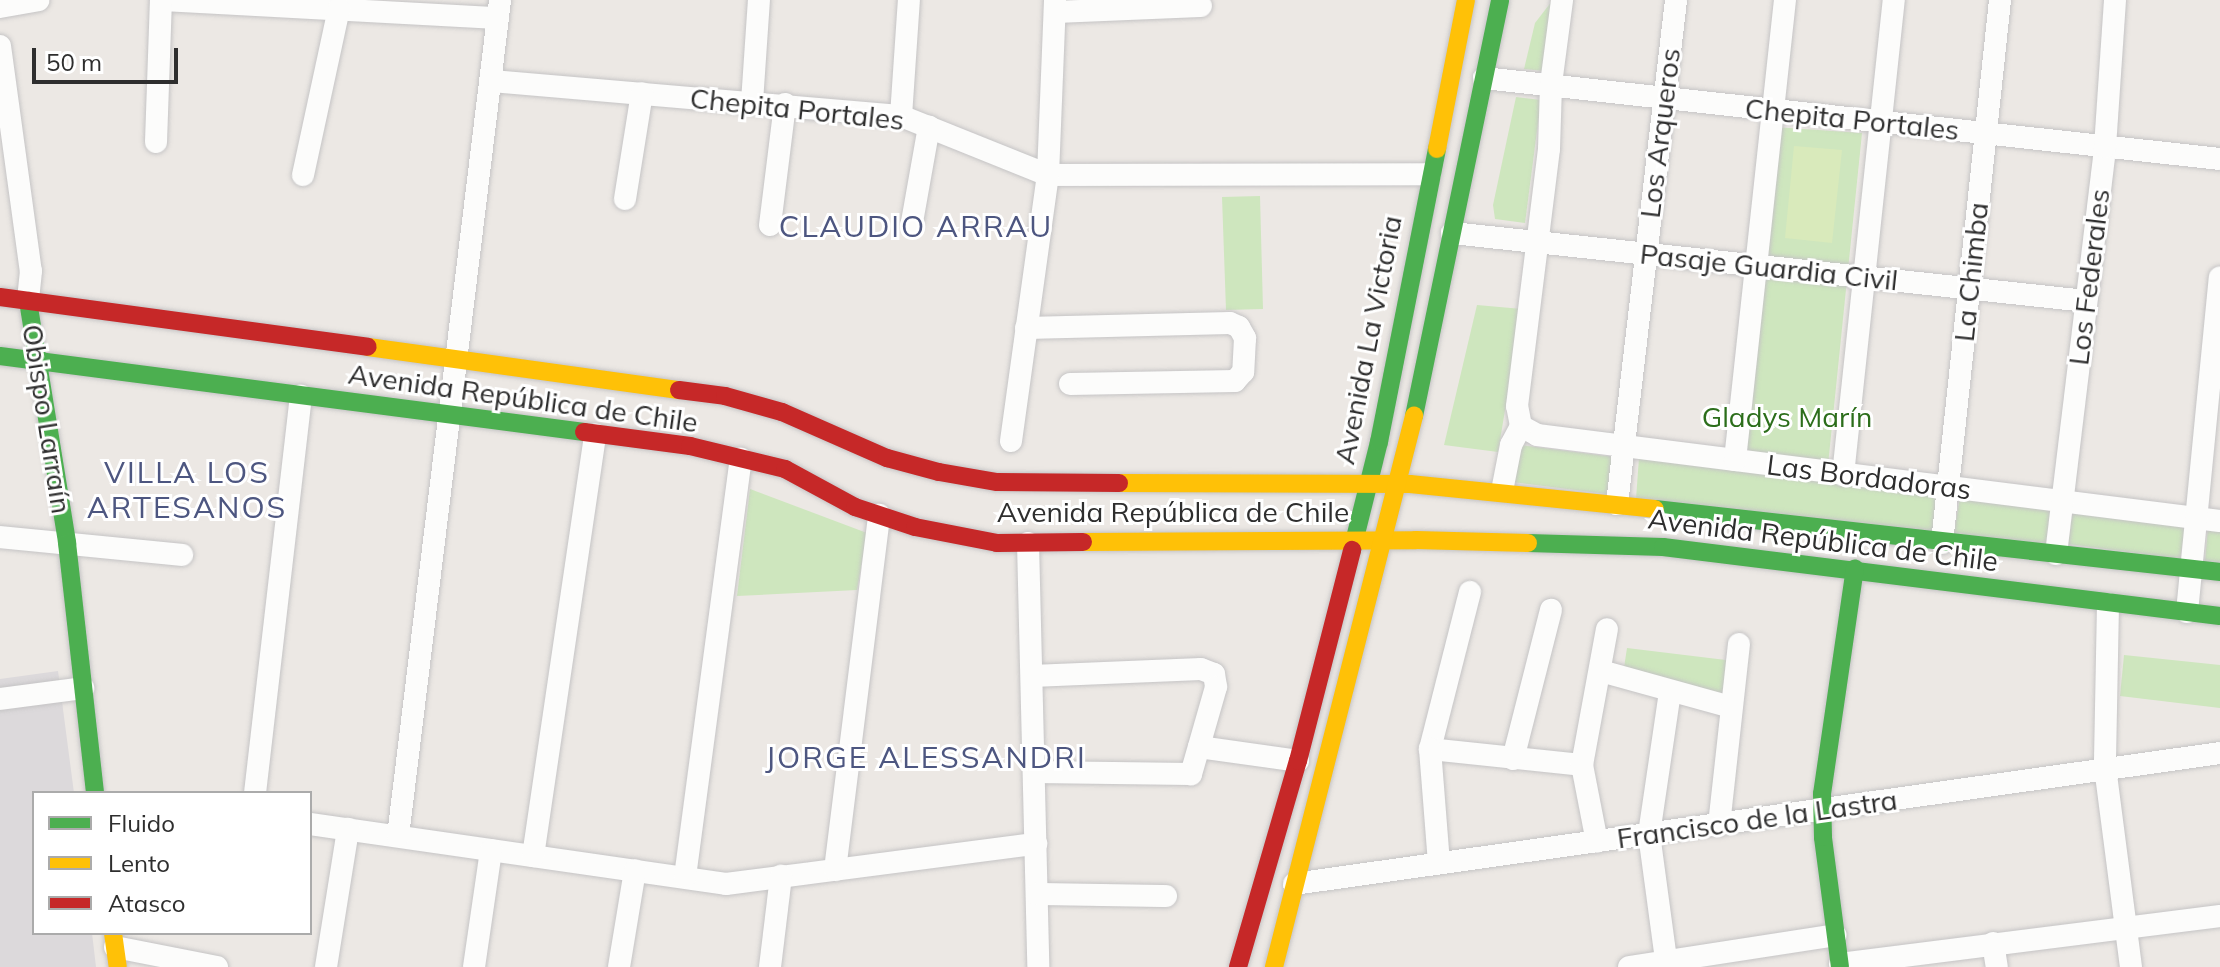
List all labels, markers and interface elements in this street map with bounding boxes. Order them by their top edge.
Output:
scale bar [36,32,182,82]
street label: Los Arqueros [1633,46,1687,220]
text: 50 m [46,47,102,77]
street label: Chepita Portales [688,81,906,137]
street label: Chepita Portales [1743,91,1961,147]
street label: Los Federales [2062,187,2116,367]
street label: La Chimba [1947,201,1995,343]
district label: CLAUDIO ARRAU [779,208,1053,244]
street label: Avenida La Victoria [1327,213,1409,467]
street label: Pasaje Guardia Civil [1638,237,1900,297]
street label: Obispo Larraín [15,322,79,516]
street label: Avenida República de Chile [346,357,700,439]
park label: Gladys Marín [1702,400,1872,434]
street label: Las Bordadoras [1765,448,1973,506]
district label: VILLA LOS ARTESANOS [87,454,287,524]
street label: Avenida República de Chile [997,495,1349,529]
street label: Avenida República de Chile [1646,502,2000,578]
district label: JORGE ALESSANDRI [765,739,1087,775]
street label: Francisco de la Lastra [1615,783,1899,855]
legend [32,791,312,935]
text: Fluido [108,808,175,838]
text: Lento [108,848,170,878]
text: Atasco [108,888,185,918]

